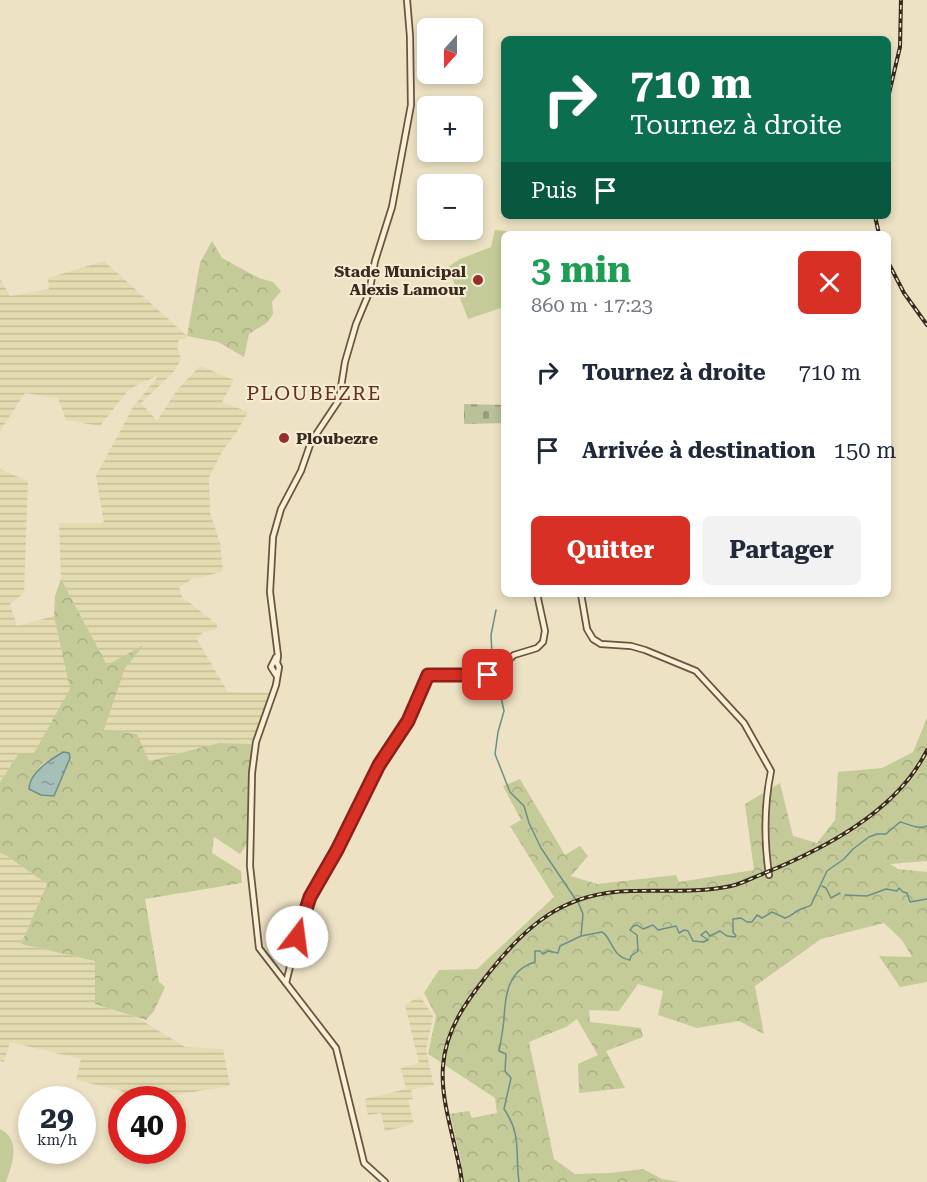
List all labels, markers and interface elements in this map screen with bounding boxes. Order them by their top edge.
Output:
north arrow [417,18,483,84]
map controls [417,18,483,240]
text: 710 m [630,59,752,108]
icon: right [531,60,609,138]
button: + [417,96,483,162]
text: Tournez à droite [630,109,842,141]
button: − [417,174,483,240]
icon: arrive [589,174,622,207]
text: Puis [531,178,577,203]
text: 3 min [531,249,631,291]
button: close [798,251,861,314]
place label: Stade Municipal Alexis Lamour [334,262,467,299]
marker: Stade Municipal Alexis Lamour [471,273,485,287]
text: 860 m · 17:23 [531,293,653,317]
icon: right [531,356,564,389]
text: Tournez à droite [582,360,766,385]
text: 710 m [798,360,861,385]
district label: PLOUBEZRE [246,381,382,405]
place label: Ploubezre [296,429,378,448]
marker: Ploubezre [277,431,291,445]
icon: arrive [531,434,564,467]
text: Arrivée à destination [582,438,816,463]
text: 150 m [834,438,896,463]
button: Quitter [531,516,690,585]
button: Partager [702,516,861,585]
pin [462,649,513,700]
icon: arrive [471,658,504,691]
position arrow [265,905,329,969]
speed limit sign: 40 [108,1086,186,1164]
text: 29 [40,1100,74,1135]
text: km/h [37,1131,77,1149]

